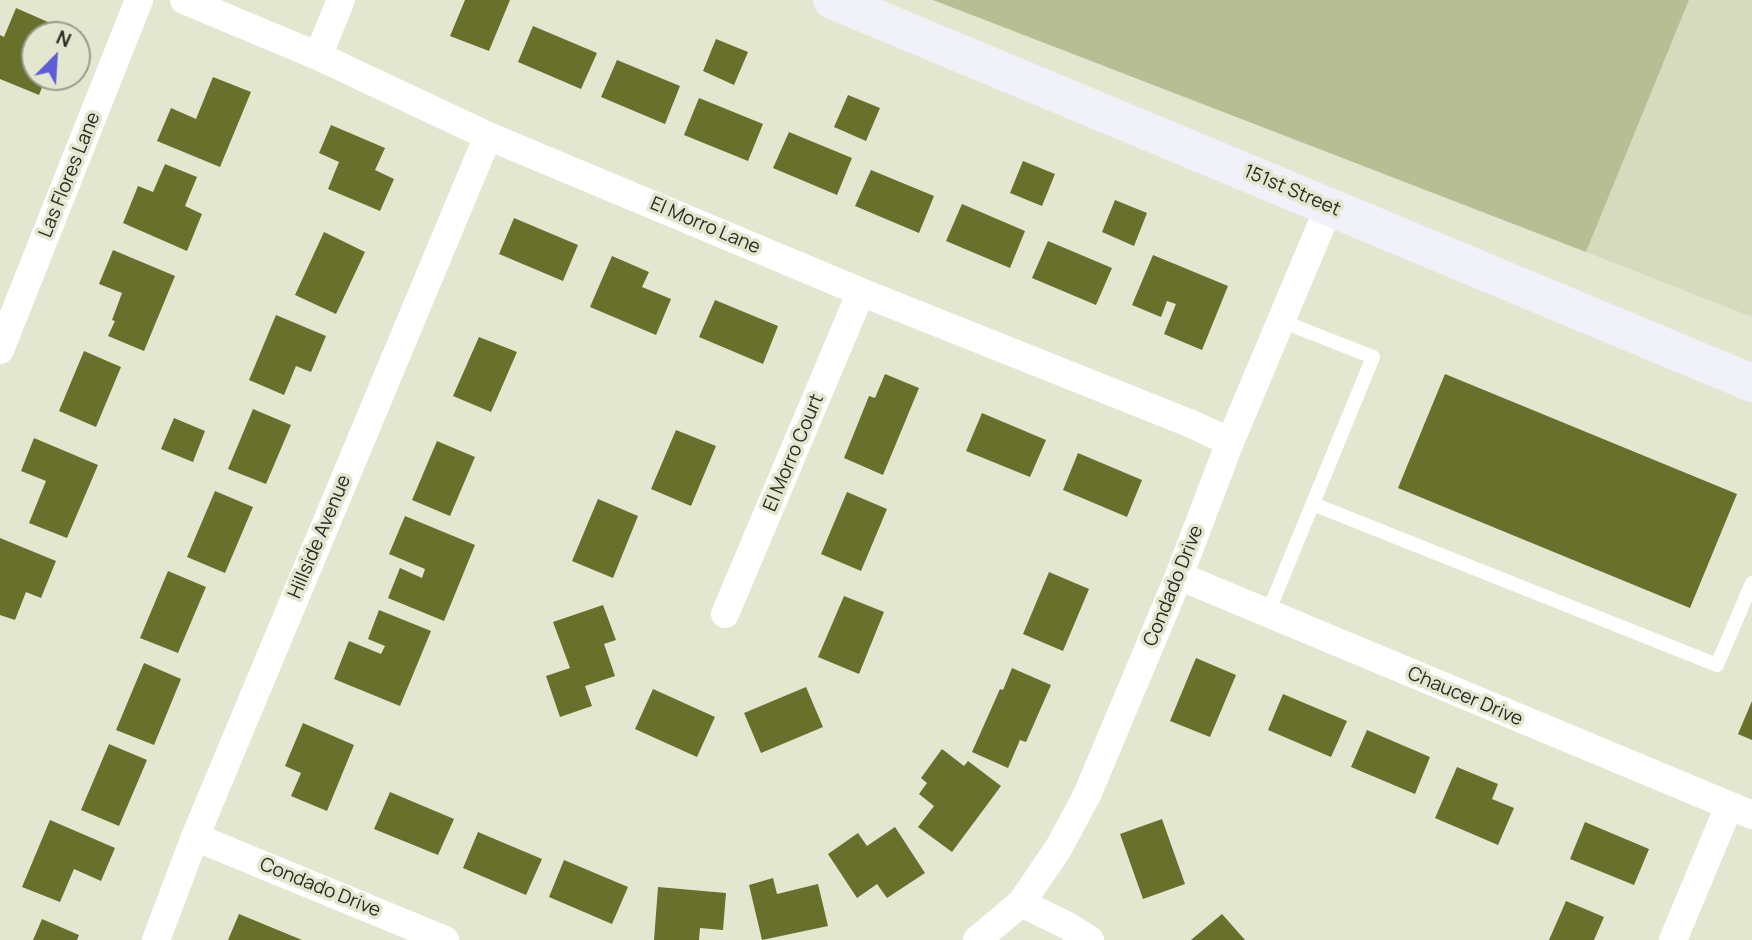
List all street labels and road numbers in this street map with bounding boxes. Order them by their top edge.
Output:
street label: Las Flores Lane [34,109,106,241]
street label: 151st Street [1240,160,1344,222]
street label: El Morro Lane [647,193,763,259]
street label: El Morro Court [759,391,829,515]
street label: Hillside Avenue [284,472,356,602]
street label: Condado Drive [1139,522,1209,650]
street label: Chaucer Drive [1404,662,1526,732]
street label: Condado Drive [256,853,384,923]

